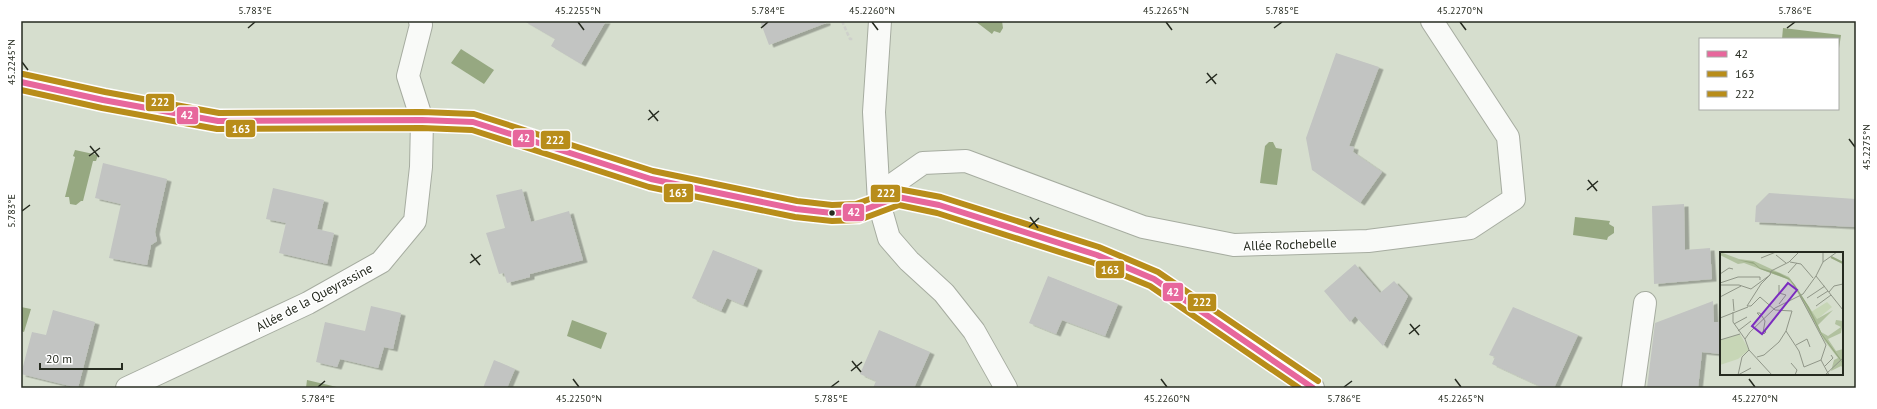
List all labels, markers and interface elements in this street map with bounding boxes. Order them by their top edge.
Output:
text: 5.783°E [238,4,272,17]
text: 45.2255°N [555,4,601,17]
text: 5.784°E [751,4,785,17]
text: 45.2260°N [849,4,895,17]
text: 45.2265°N [1143,4,1189,17]
text: 5.785°E [1265,4,1299,17]
text: 45.2270°N [1437,4,1483,17]
text: 5.786°E [1778,4,1812,17]
legend [1699,38,1839,110]
text: 45.2245°N [5,39,18,85]
text: 42 [1735,46,1748,61]
text: 163 [1735,66,1755,81]
text: 222 [1735,86,1755,101]
line badge: 222 [145,93,175,112]
text: 222 [151,95,169,109]
line badge: 42 [176,106,199,125]
text: 42 [181,108,193,122]
line badge: 163 [225,119,256,138]
text: 163 [232,122,250,136]
text: 45.2275°N [1860,124,1873,170]
line badge: 42 [512,129,535,148]
line badge: 222 [540,130,571,150]
text: 42 [518,131,530,145]
text: 222 [546,133,564,147]
line badge: 163 [663,183,694,203]
line badge: 222 [870,184,901,203]
text: 163 [669,186,687,200]
text: 222 [877,186,895,200]
text: 5.783°E [5,194,18,228]
line badge: 42 [842,203,865,222]
text: 42 [848,205,860,219]
unlabelled marker [827,208,837,218]
street label: Allée Rochebelle [1243,234,1337,255]
inset map [1720,252,1843,375]
street label: Allée de la Queyrassine [253,259,376,335]
line badge: 163 [1095,260,1125,279]
text: 163 [1101,263,1119,277]
line badge: 42 [1162,282,1184,302]
text: 42 [1167,285,1179,299]
line badge: 222 [1187,293,1217,312]
text: 222 [1193,295,1211,309]
scale bar [40,345,122,371]
text: 20 m [46,351,72,366]
text: 5.784°E [301,392,335,405]
text: 45.2250°N [556,392,602,405]
text: 5.785°E [814,392,848,405]
text: 45.2260°N [1144,392,1190,405]
text: 5.786°E [1327,392,1361,405]
text: 45.2265°N [1438,392,1484,405]
text: 45.2270°N [1732,392,1778,405]

